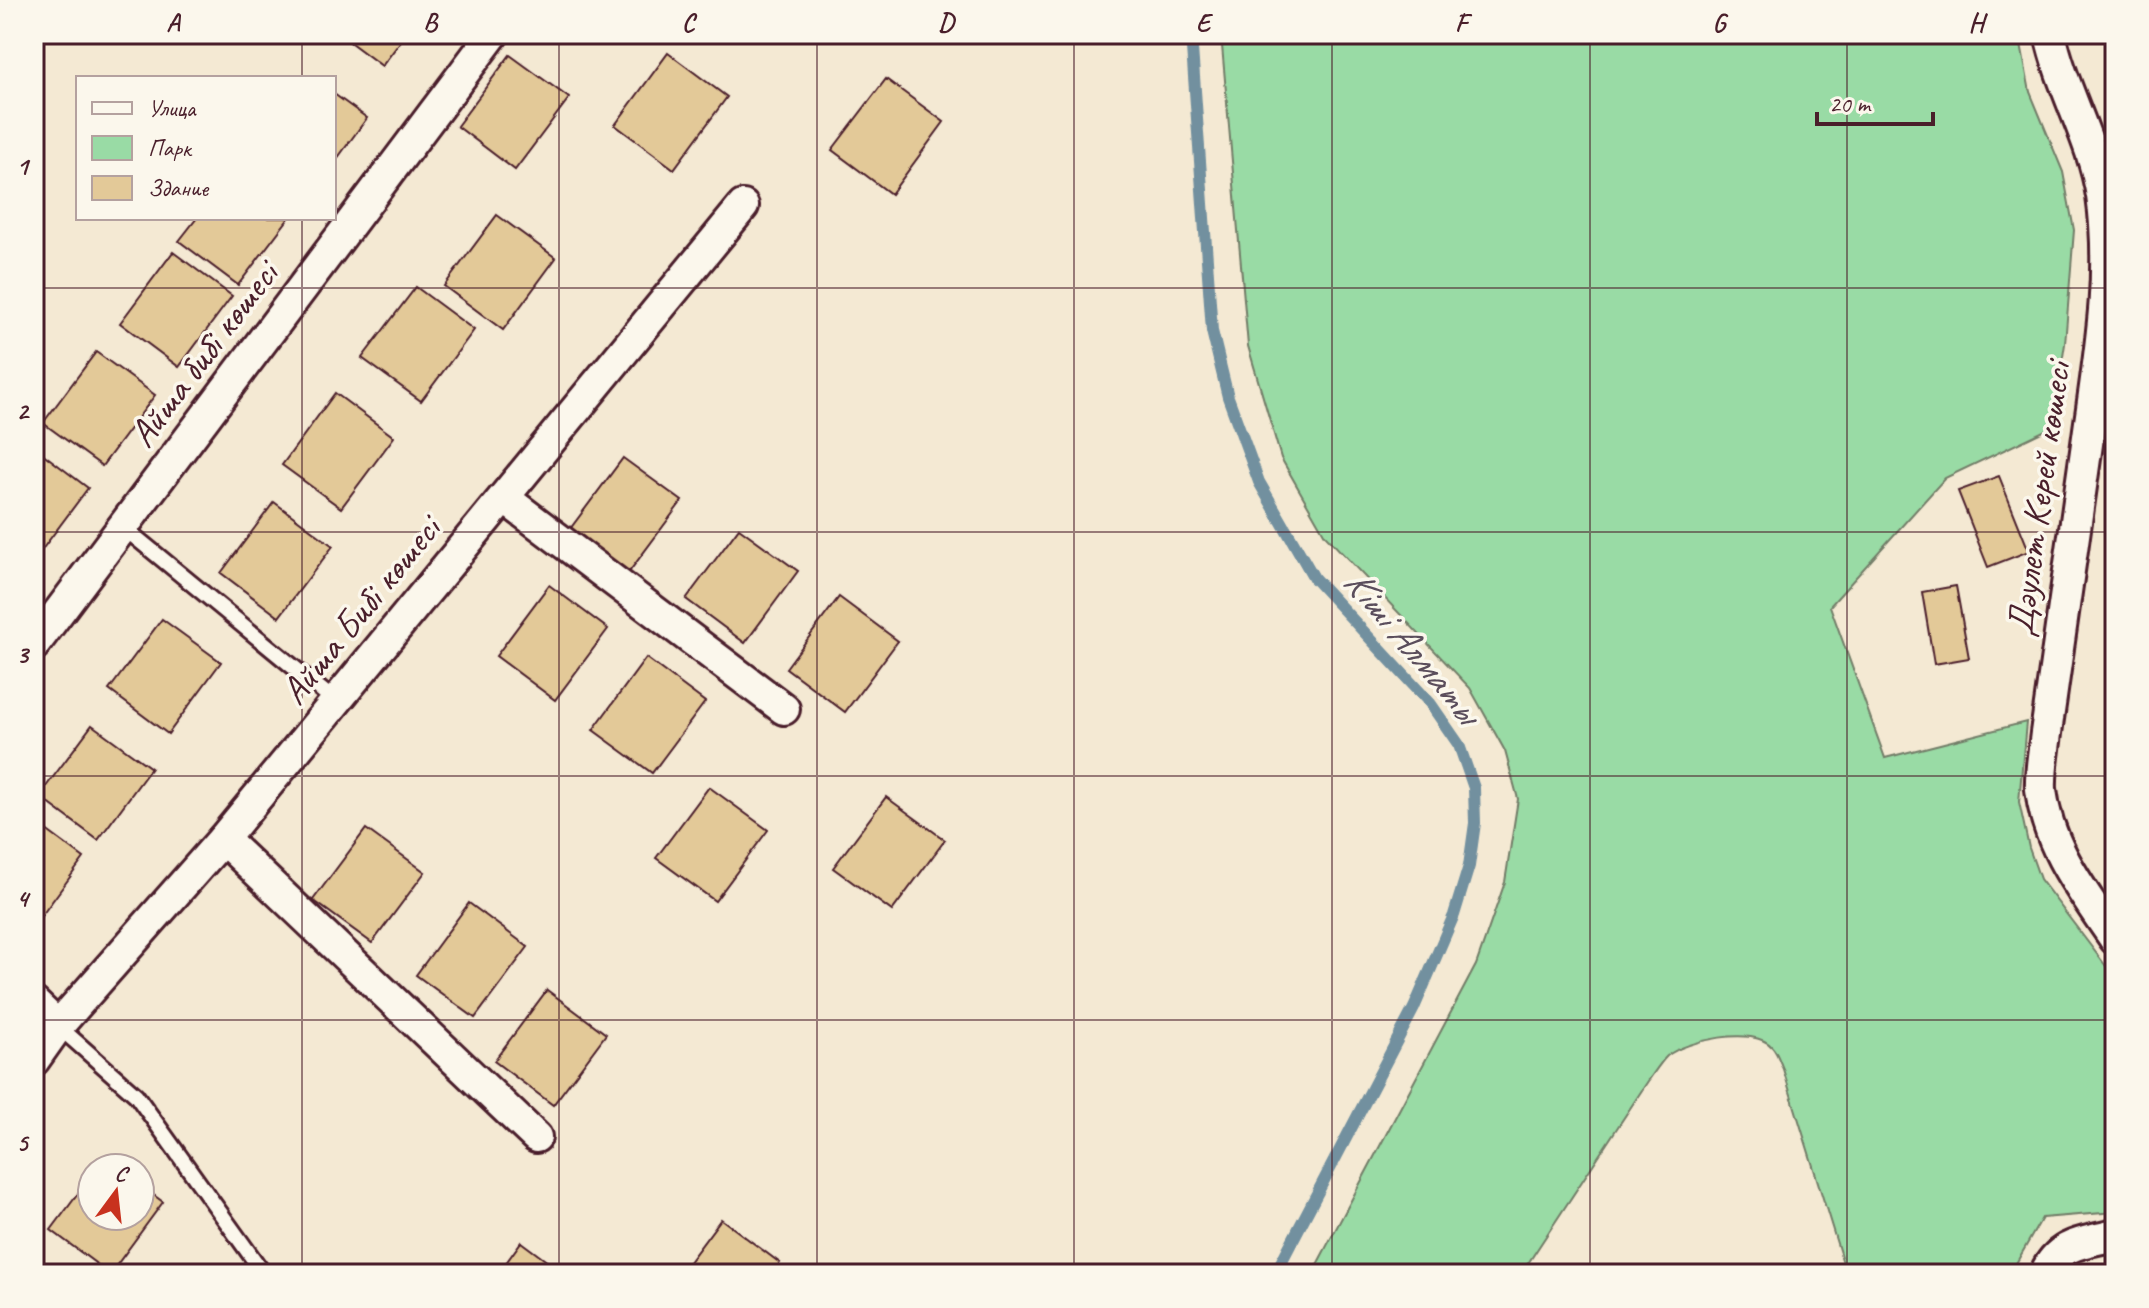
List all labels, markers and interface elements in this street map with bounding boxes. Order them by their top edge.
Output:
text: A [166,6,181,39]
text: B [423,6,439,39]
text: C [682,6,698,39]
text: D [938,6,956,39]
text: E [1196,6,1214,39]
text: F [1455,6,1473,39]
text: G [1713,6,1729,39]
text: H [1969,6,1989,39]
legend [76,76,336,220]
scale bar [1817,76,1933,126]
text: 20 m [1829,89,1872,119]
text: Улица [148,93,197,123]
text: Парк [148,133,193,163]
text: 1 [16,150,31,183]
text: Здание [148,173,210,203]
street label: Айша бибі көшесі [118,249,291,456]
street label: Дәулет Керей көшесі [1996,355,2082,639]
text: 2 [16,394,30,427]
street label: Айша Бибі көшесі [270,504,453,714]
water label: Кіші Алматы [1333,558,1496,739]
text: 3 [16,638,30,671]
text: 4 [16,882,31,915]
text: 5 [16,1126,30,1159]
north arrow [76,1152,156,1232]
text: С [112,1159,133,1189]

